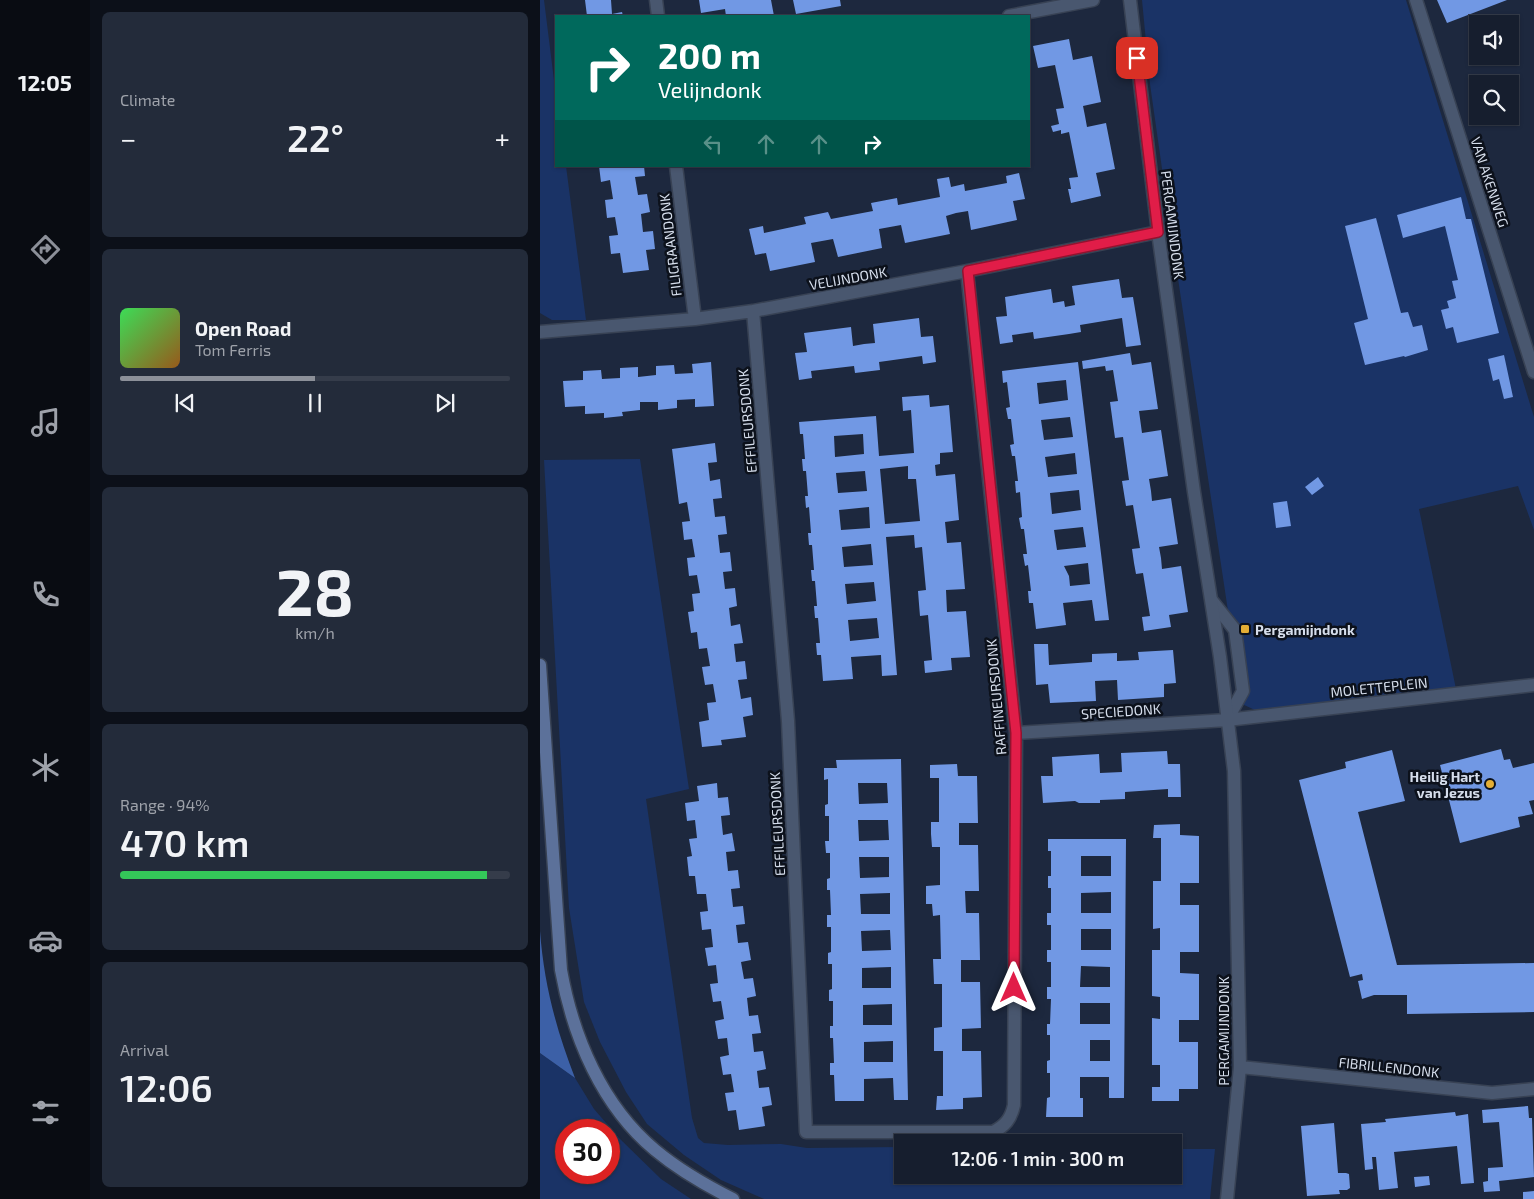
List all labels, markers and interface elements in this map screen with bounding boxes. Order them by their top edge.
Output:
map controls [1469,15,1519,125]
button: sound [1469,15,1519,65]
text: 200 m [658,34,761,76]
icon: right [575,35,640,100]
pin [1116,37,1158,79]
icon: arrive [1123,44,1151,72]
text: 12:05 [18,69,72,95]
button: search [1469,75,1519,125]
text: Velijndonk [658,76,762,102]
text: Climate [120,90,175,109]
text: 22° [287,114,344,160]
text: − [120,121,136,155]
text: + [495,121,510,155]
icon: left [699,130,727,158]
icon: ahead [752,130,780,158]
icon: ahead [805,130,833,158]
icon: right [858,130,886,158]
street label: VAN AKENWEG [1467,135,1513,229]
street label: PERGAMIJNDONK [1158,170,1188,281]
street label: FILIGRAANDONK [655,192,685,297]
icon: directions [28,232,63,267]
street label: VELIJNDONK [808,263,889,293]
text: Open Road [195,317,291,340]
text: Tom Ferris [195,340,271,359]
street label: EFFILEURSDONK [734,368,760,474]
icon: previous [171,389,199,417]
icon: pause [301,389,329,417]
icon: next [431,389,459,417]
icon: music [28,405,63,440]
text: 28 [276,551,354,629]
icon: phone [28,577,63,612]
place label: Pergamijndonk [1255,621,1355,638]
text: km/h [295,623,335,642]
marker: Pergamijndonk [1239,623,1251,635]
street label: RAFFINEURSDONK [982,638,1010,756]
street label: MOLETTEPLEIN [1330,673,1428,701]
street label: SPECIEDONK [1080,700,1162,722]
icon: climate [28,750,63,785]
place label: Heilig Hart van Jezus [1410,768,1480,801]
street label: EFFILEURSDONK [766,771,788,877]
marker: Heilig Hart van Jezus [1484,778,1496,790]
text: Range · 94% [120,795,210,814]
text: 470 km [120,819,249,865]
icon: car [28,923,63,958]
position arrow [987,961,1039,1013]
street label: PERGAMIJNDONK [1215,975,1232,1086]
text: Arrival [120,1040,169,1059]
street label: FIBRILLENDONK [1338,1053,1441,1081]
text: 12:06 [120,1064,213,1110]
icon: filters [28,1095,63,1130]
speed limit sign: 30 [555,1119,620,1184]
text: 12:06 · 1 min · 300 m [952,1147,1124,1170]

